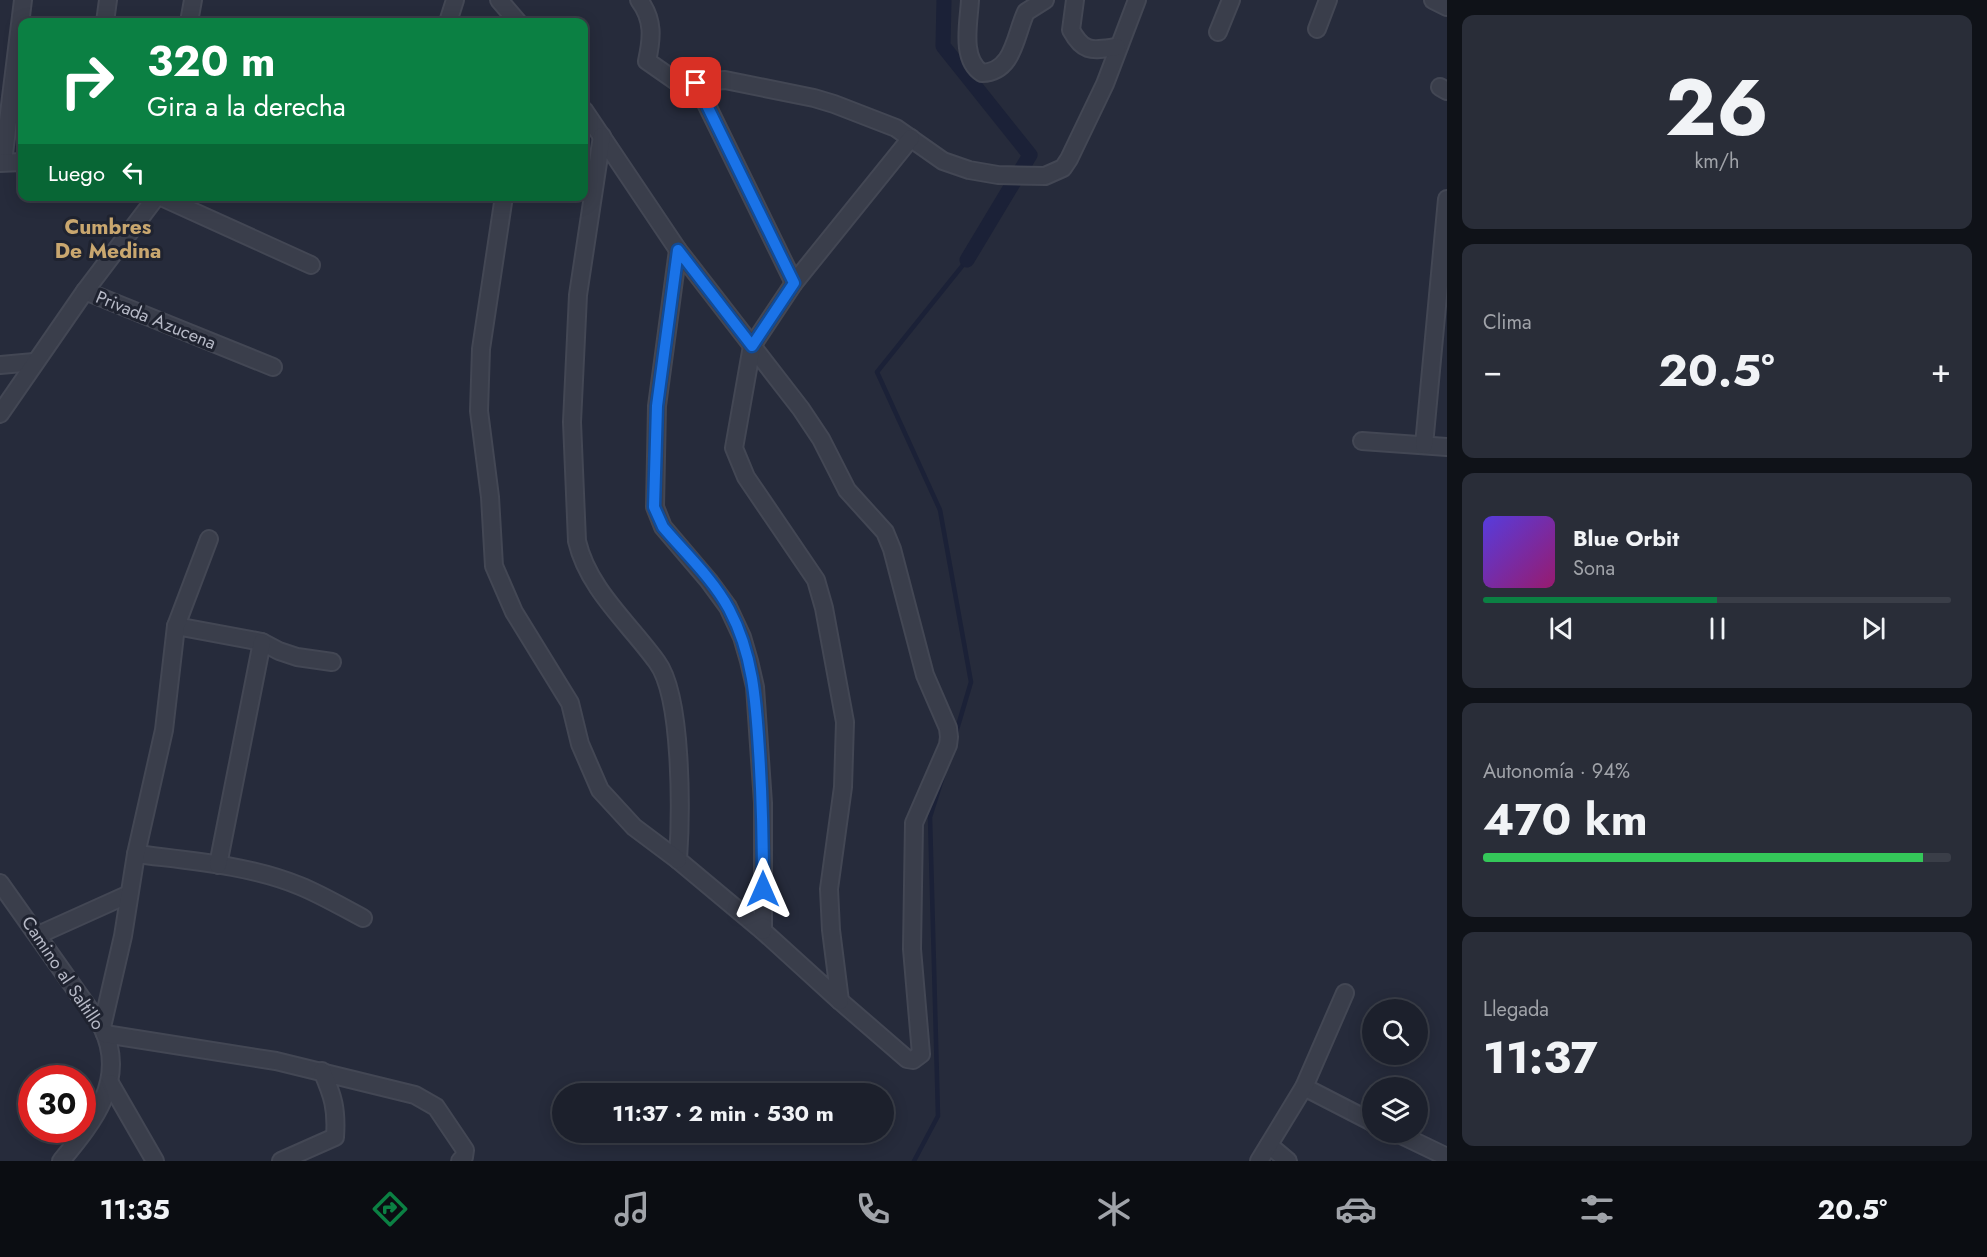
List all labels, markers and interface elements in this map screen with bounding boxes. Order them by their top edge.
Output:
text: 320 m [147,31,275,92]
icon: right [48,42,126,120]
text: 26 [1665,52,1769,164]
pin [670,57,721,108]
icon: arrive [679,66,712,99]
text: Gira a la derecha [147,87,346,126]
text: km/h [1694,147,1740,176]
icon: left [117,156,150,189]
text: Luego [48,157,105,189]
district label: Cumbres De Medina [55,212,161,266]
street label: Privada Azucena [92,284,220,356]
text: Clima [1483,308,1532,337]
text: 20.5° [1658,338,1775,403]
text: − [1483,347,1502,394]
text: + [1931,347,1951,394]
text: Blue Orbit [1573,522,1679,554]
text: Sona [1573,554,1615,583]
icon: previous [1545,612,1578,645]
icon: pause [1701,612,1734,645]
icon: next [1857,612,1890,645]
text: Autonomía · 94% [1483,757,1630,786]
text: 470 km [1483,787,1648,852]
position arrow [731,857,795,921]
street label: Camino al Saltillo [15,911,111,1035]
text: Llegada [1483,995,1549,1024]
map controls [1362,999,1428,1143]
button: search [1362,999,1428,1065]
text: 11:37 [1483,1025,1598,1090]
speed limit sign: 30 [18,1065,96,1143]
button: layers [1362,1077,1428,1143]
text: 11:37 · 2 min · 530 m [612,1097,834,1129]
icon: directions [369,1188,411,1230]
icon: music [611,1188,653,1230]
icon: phone [852,1188,894,1230]
icon: climate [1093,1188,1135,1230]
icon: car [1335,1188,1377,1230]
icon: filters [1576,1188,1618,1230]
text: 11:35 [100,1190,170,1229]
text: 20.5° [1818,1190,1887,1229]

